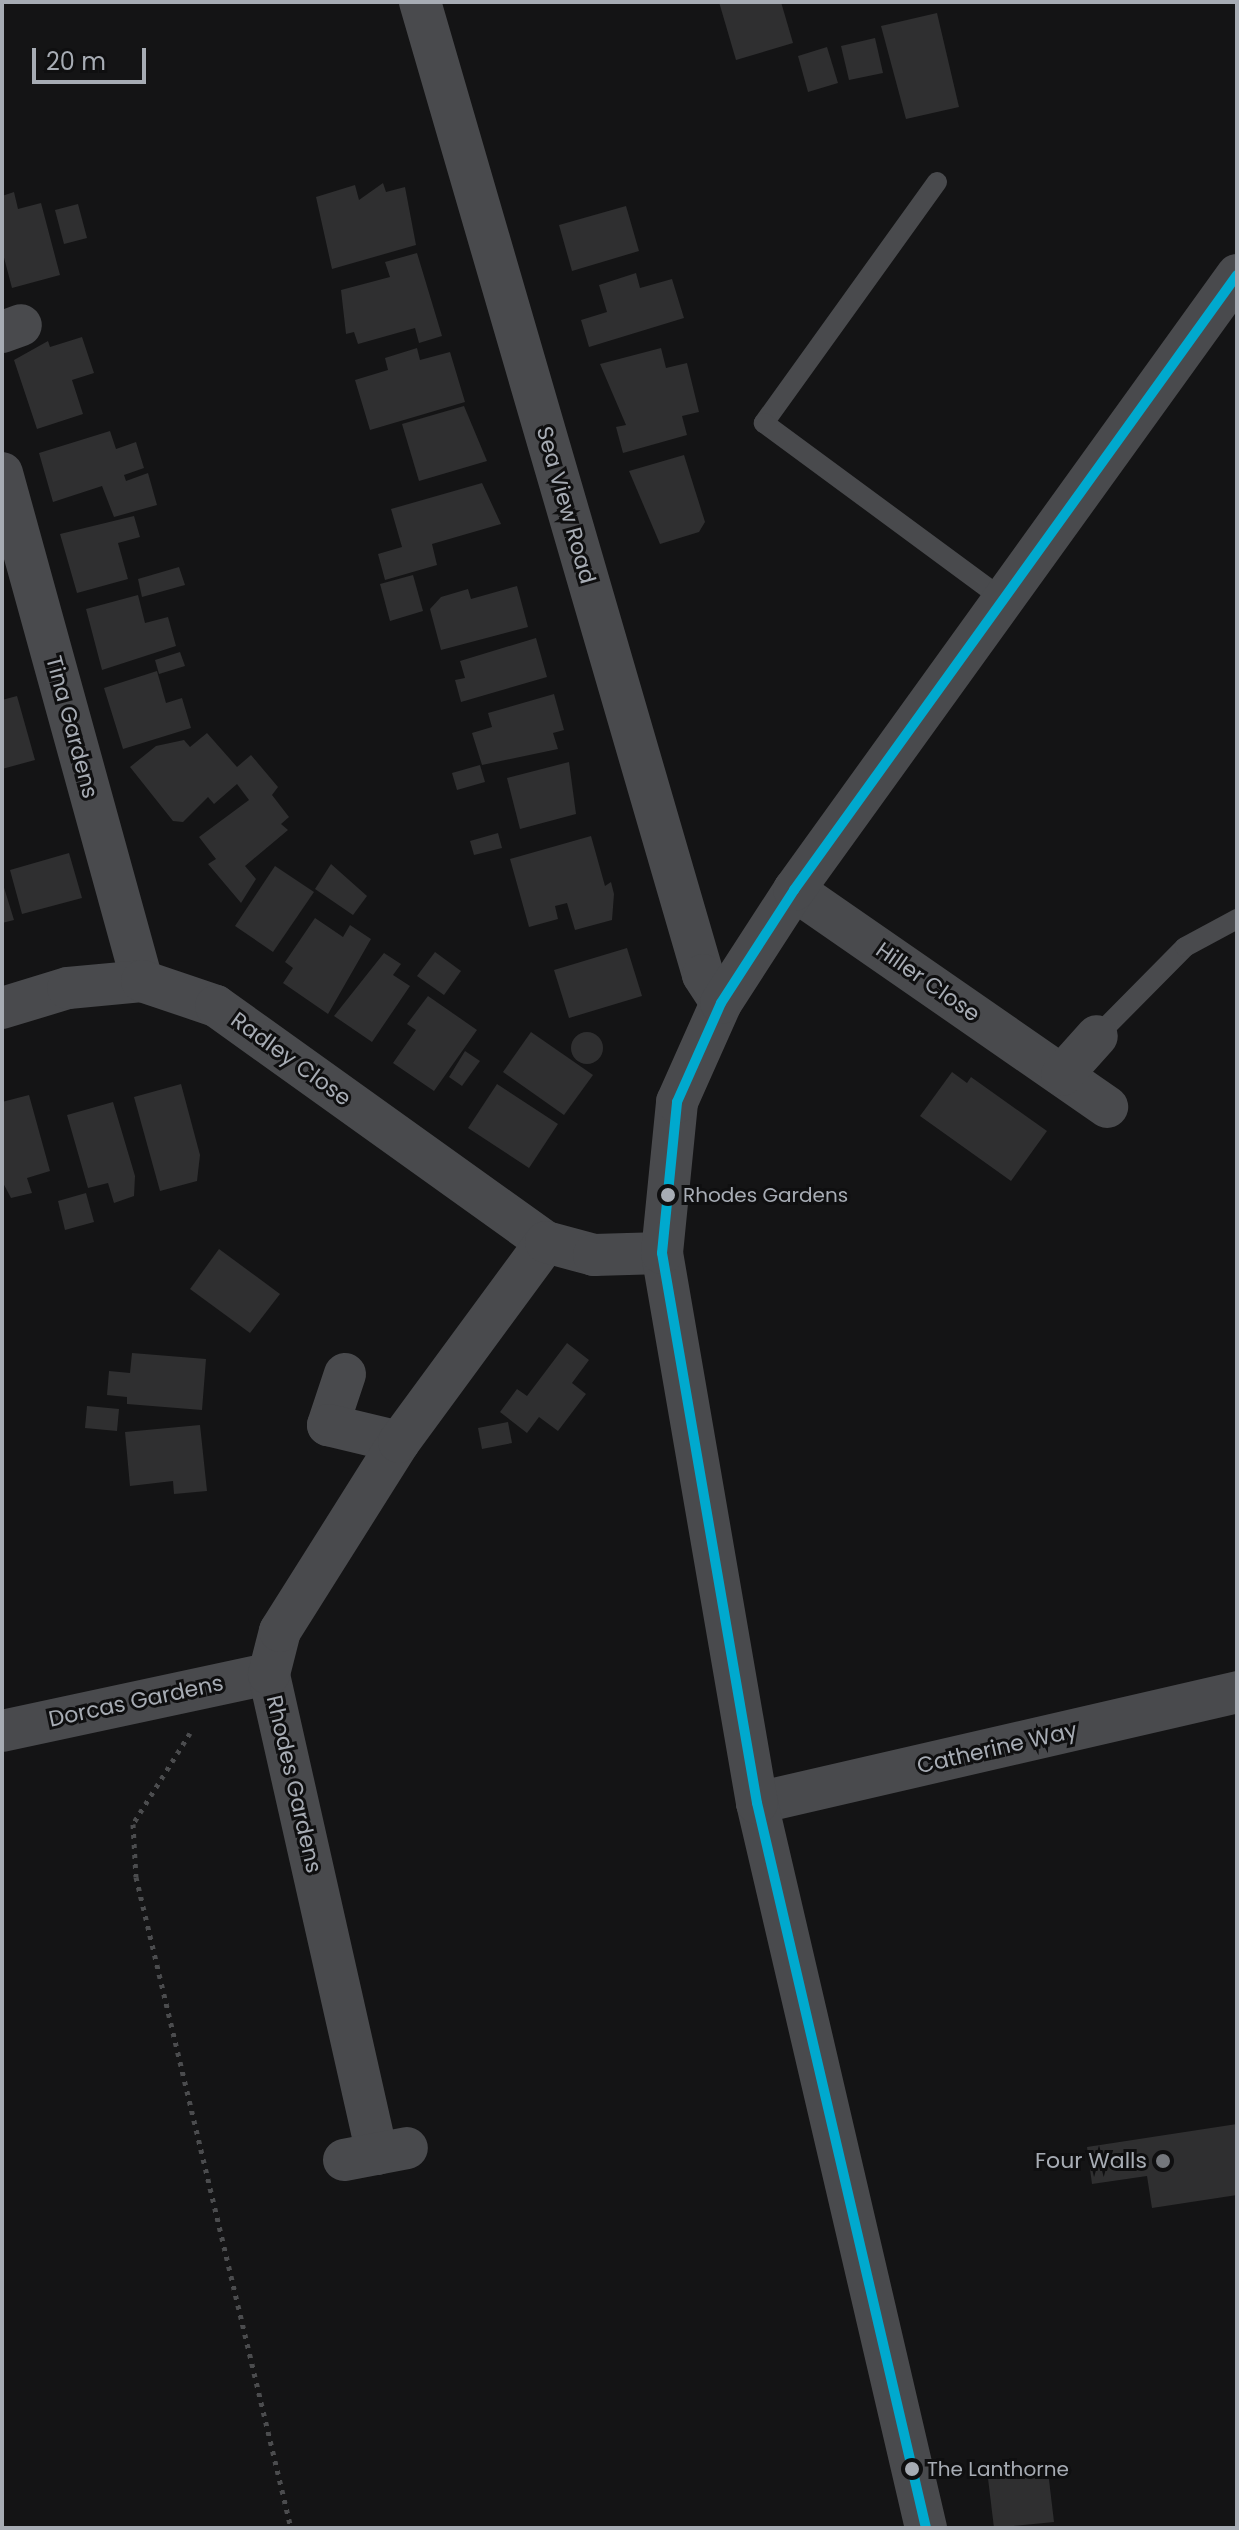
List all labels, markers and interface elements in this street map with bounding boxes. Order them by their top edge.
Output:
scale bar [36,32,150,82]
text: 20 m [46,45,106,78]
street label: Sea View Road [531,423,601,587]
street label: Tina Gardens [40,653,104,801]
street label: Hiller Close [871,937,985,1027]
street label: Radley Close [226,1007,356,1111]
place label: Rhodes Gardens [683,1183,848,1207]
marker: Rhodes Gardens [660,1187,676,1203]
street label: Dorcas Gardens [46,1670,226,1732]
street label: Rhodes Gardens [261,1693,327,1875]
street label: Catherine Way [914,1717,1080,1779]
place label: Four Walls [1035,2148,1147,2174]
marker: Four Walls [1154,2152,1172,2170]
place label: The Lanthorne [927,2457,1069,2481]
marker: The Lanthorne [904,2461,920,2477]

